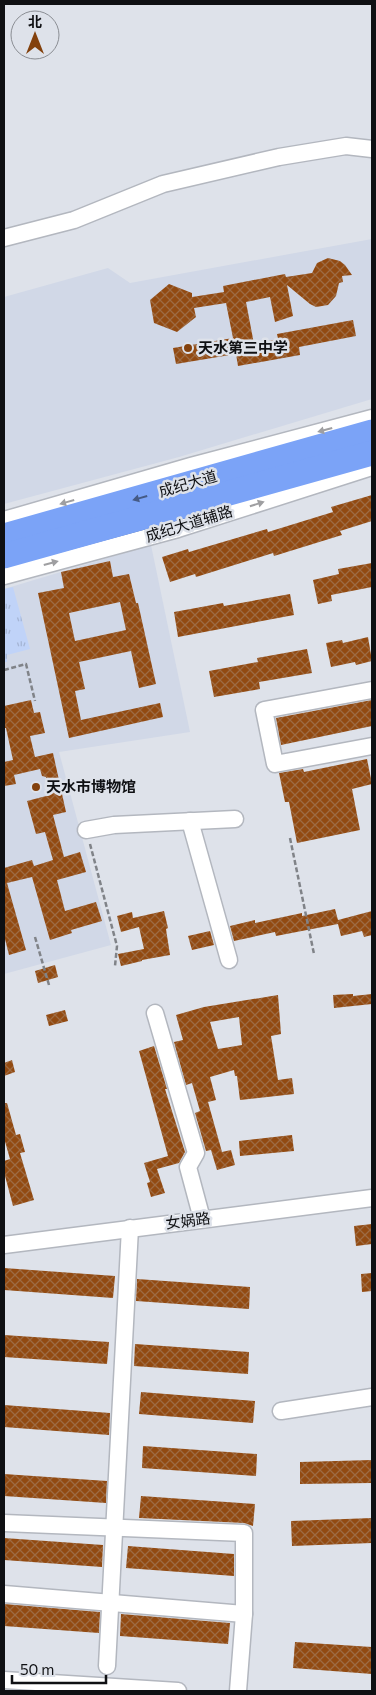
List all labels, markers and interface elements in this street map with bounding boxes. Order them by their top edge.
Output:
north arrow [10,10,60,60]
text: 北 [28,13,42,30]
place label: 天水第三中学 [198,338,288,356]
marker: 天水第三中学 [182,342,194,354]
one-way arrow [317,426,333,434]
street label: 成纪大道 [156,466,219,500]
one-way arrow [133,494,148,502]
one-way arrow [60,499,75,507]
one-way arrow [250,499,265,507]
street label: 成纪大道辅路 [143,501,234,545]
one-way arrow [43,559,58,567]
place label: 天水市博物馆 [46,777,136,795]
marker: 天水市博物馆 [30,781,42,793]
street label: 女娲路 [164,1208,211,1232]
scale bar [12,1652,106,1684]
text: 50 m [20,1660,54,1678]

